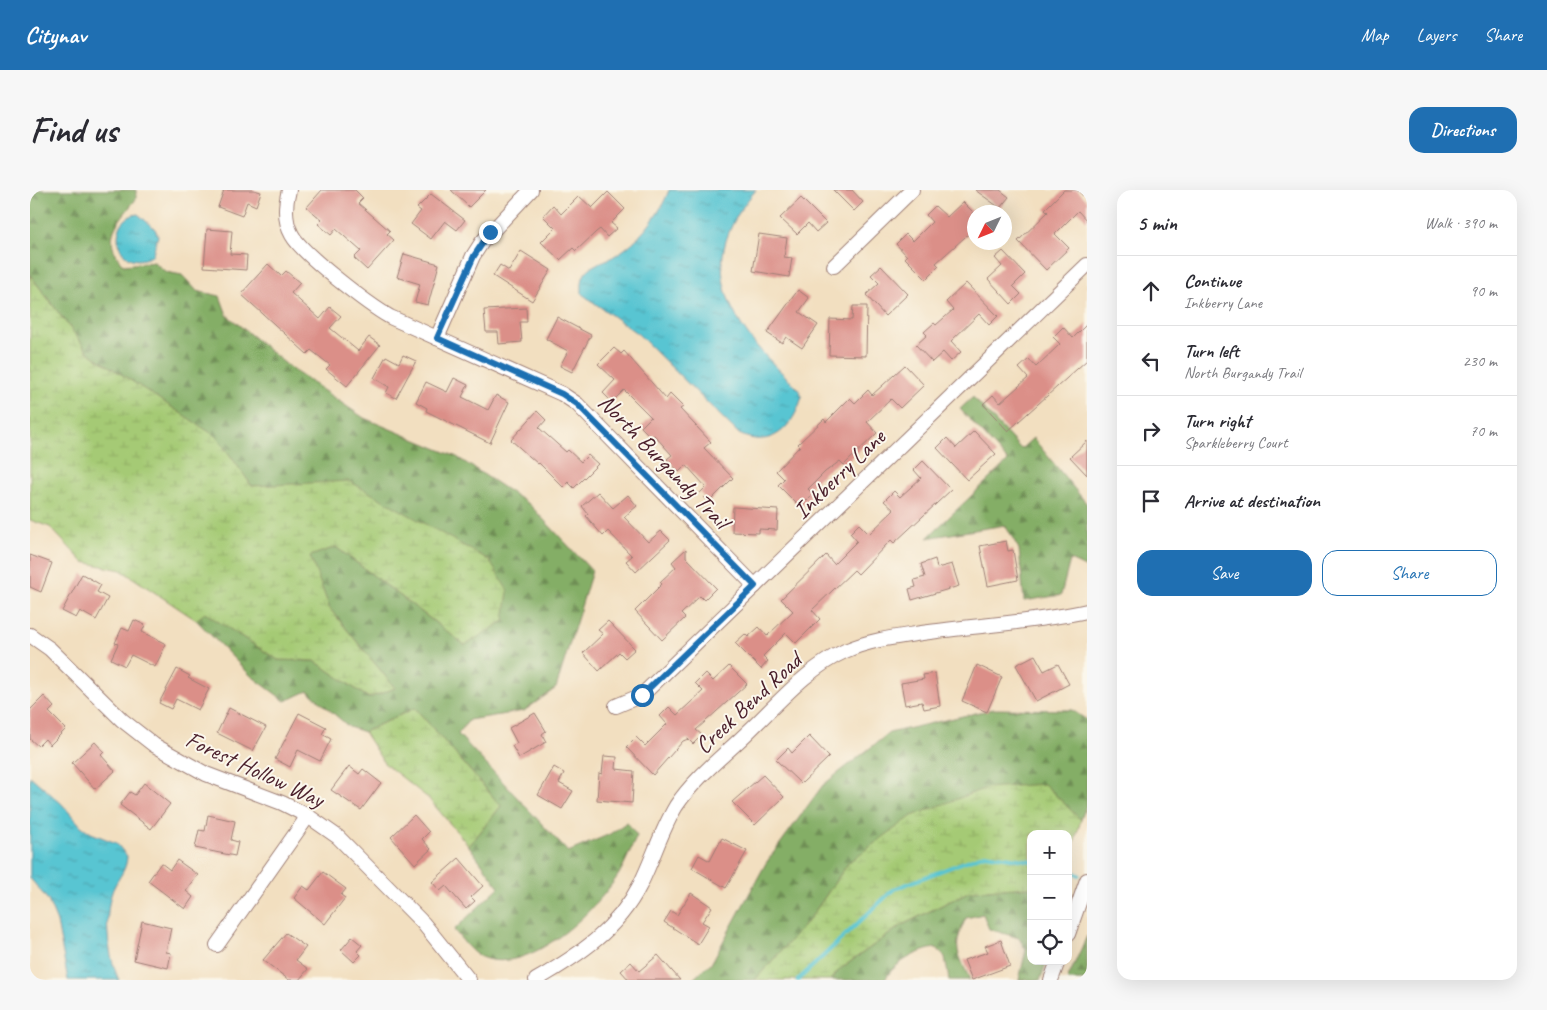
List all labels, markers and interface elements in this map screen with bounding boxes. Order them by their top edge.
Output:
text: Citynav [25,20,86,50]
text: Map [1361,24,1389,46]
text: Layers [1417,24,1456,46]
text: Share [1484,24,1522,46]
button: Directions [1409,107,1517,153]
text: Find us [30,108,117,153]
north arrow [967,205,1012,250]
text: 5 min [1137,210,1177,236]
text: Walk · 390 m [1425,213,1497,233]
route end [479,221,502,244]
text: Continue [1184,269,1241,293]
icon: ahead [1137,277,1165,305]
text: 90 m [1470,281,1497,301]
text: Inkberry Lane [1184,293,1262,313]
text: Turn left [1184,339,1239,363]
icon: left [1137,347,1165,375]
text: 230 m [1463,351,1497,371]
text: North Burgandy Trail [1184,363,1301,383]
street label: North Burgandy Trail [592,387,739,538]
text: Turn right [1184,409,1251,433]
icon: right [1137,417,1165,445]
street label: Inkberry Lane [787,421,893,525]
text: 70 m [1470,421,1497,441]
text: Sparkleberry Court [1184,433,1288,453]
icon: arrive [1137,487,1165,515]
text: Arrive at destination [1184,489,1320,513]
button: Save [1137,550,1312,596]
button: Share [1322,550,1497,596]
street label: Creek Bend Road [688,643,810,760]
route start [631,684,654,707]
street label: Forest Hollow Way [181,724,331,815]
map controls [1027,830,1072,965]
button: + [1027,830,1072,875]
button: − [1027,875,1072,920]
button: locate [1027,920,1072,965]

